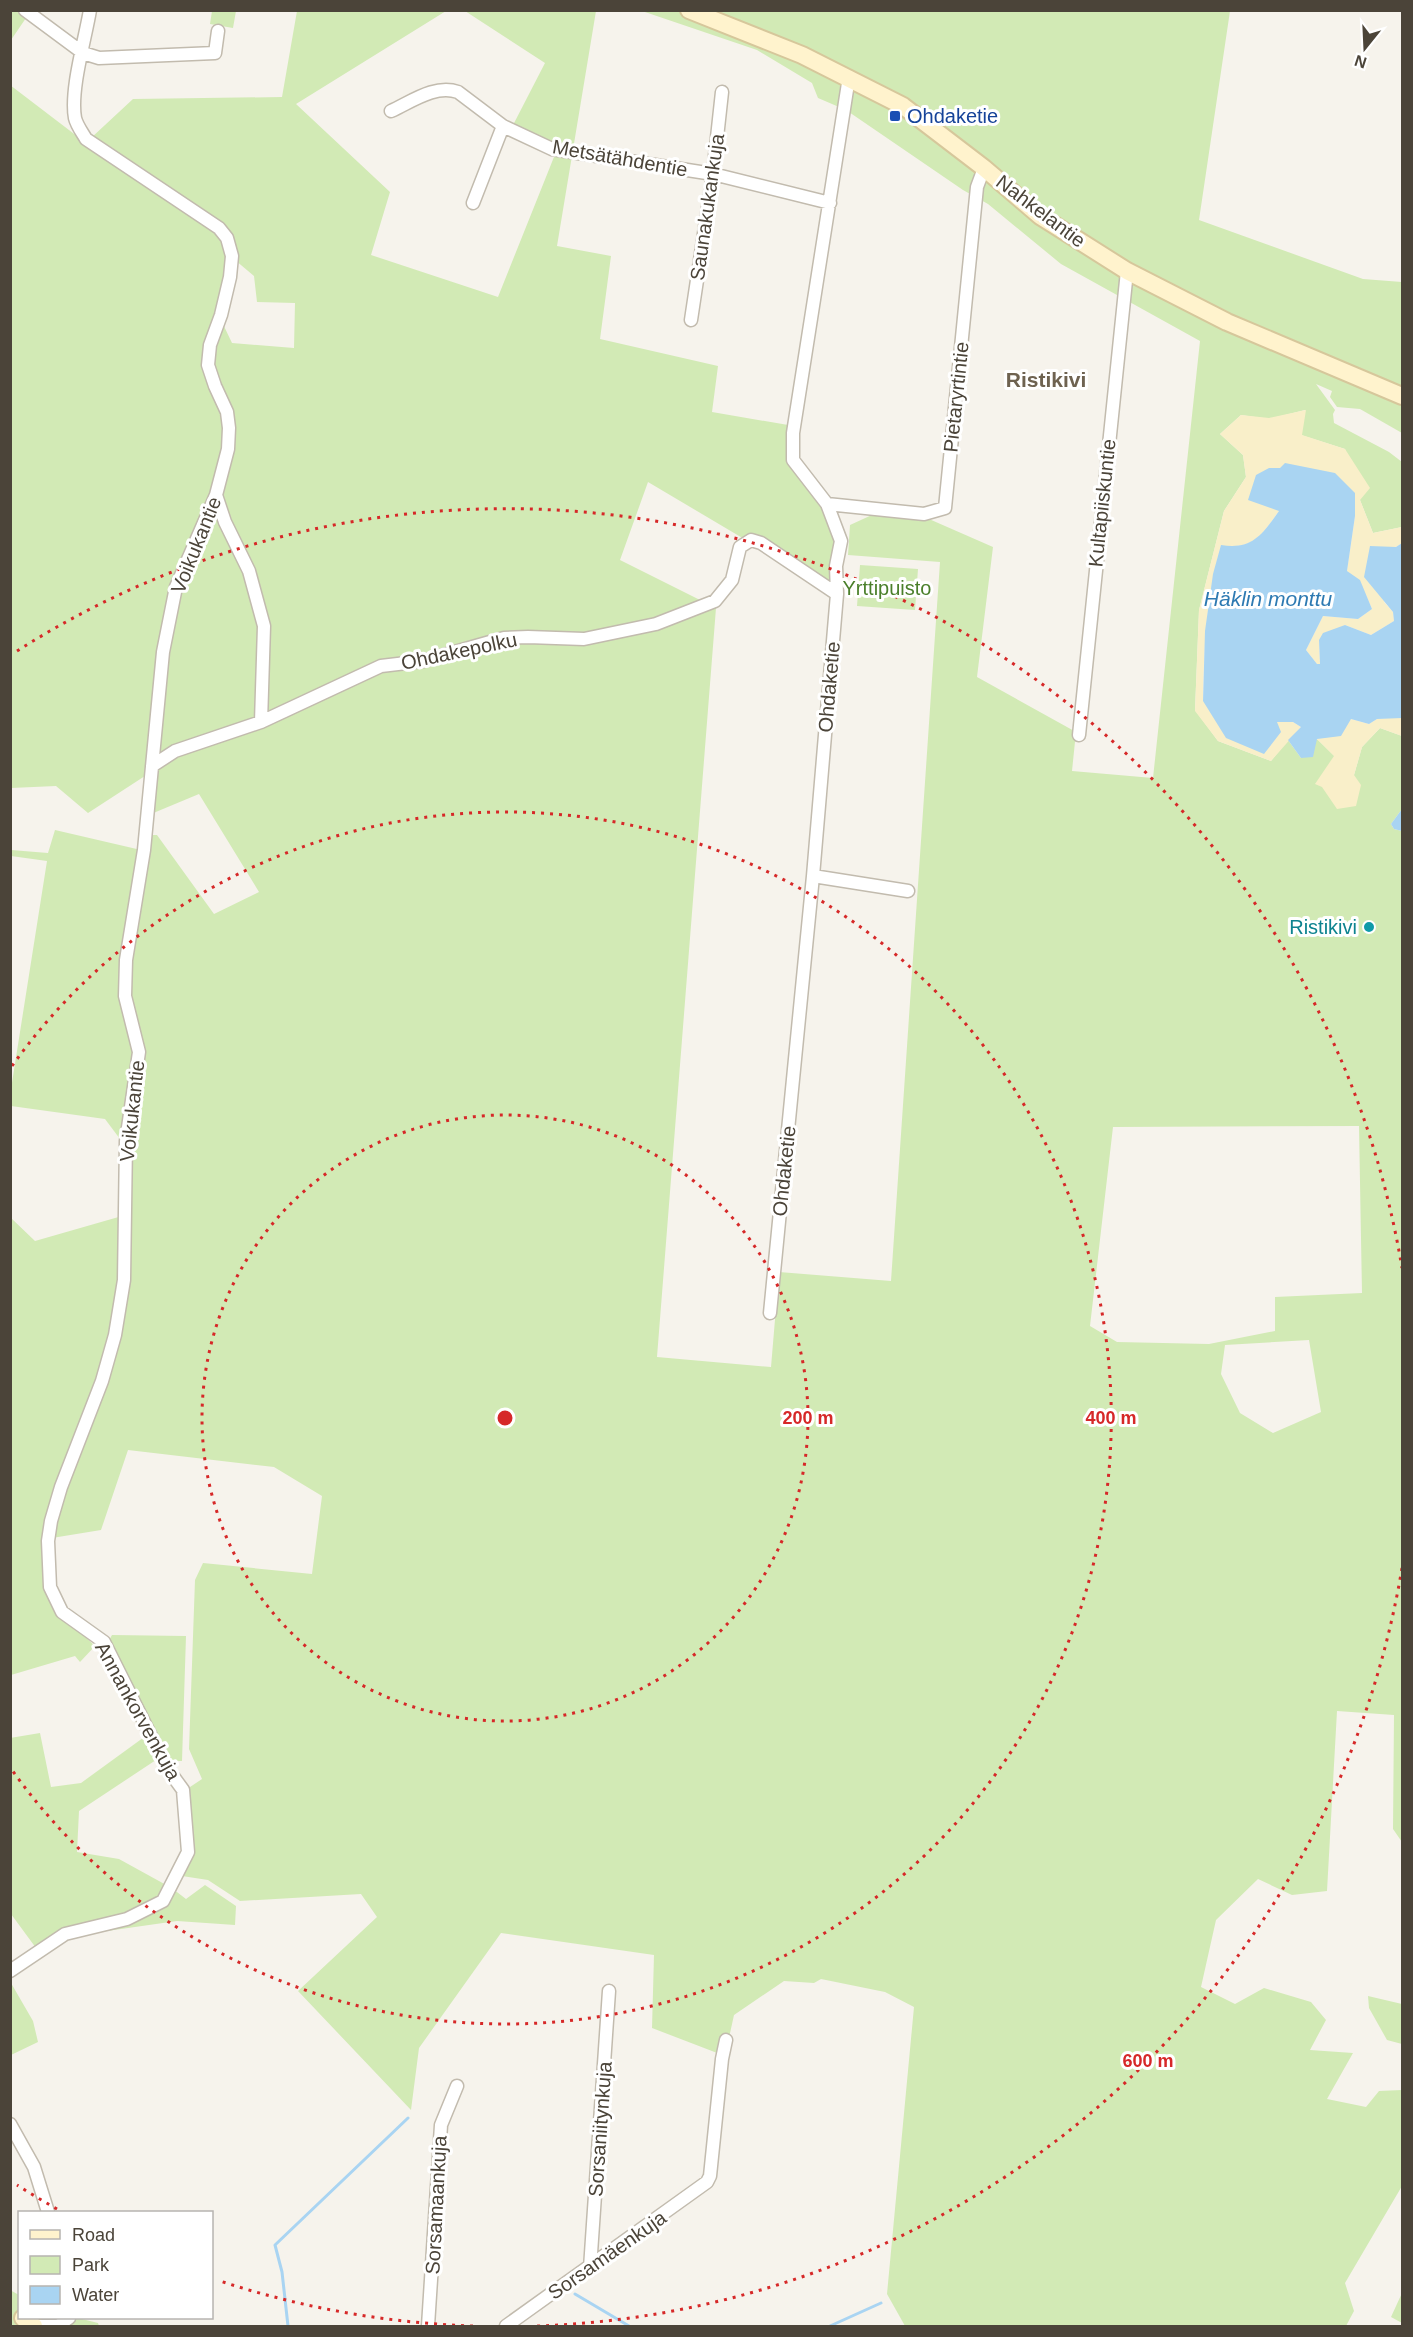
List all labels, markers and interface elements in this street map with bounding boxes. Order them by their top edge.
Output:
north arrow [1335,18,1395,78]
text: N [1352,52,1369,72]
place label: Ohdaketie [907,105,998,127]
marker: Ohdaketie [888,109,902,123]
street label: Saunakukankuja [686,131,728,282]
street label: Metsätähdentie [551,135,689,181]
street label: Nahkelantie [992,170,1090,252]
street label: Pietaryrtintie [939,341,973,453]
district label: Ristikivi [1006,368,1086,391]
street label: Kultapiiskuntie [1084,438,1120,568]
street label: Voikukantie [167,493,225,597]
park label: Yrttipuisto [843,577,931,599]
water label: Häklin monttu [1204,587,1333,610]
street label: Ohdakepolku [399,628,519,674]
street label: Ohdaketie [814,641,844,733]
place label: Ristikivi [1289,916,1357,938]
marker: Ristikivi [1362,920,1376,934]
street label: Voikukantie [116,1059,148,1163]
street label: Ohdaketie [768,1125,800,1217]
centre of rings [495,1408,515,1428]
text: 200 m [782,1408,834,1428]
text: 400 m [1085,1408,1137,1428]
street label: Annankorvenkuja [91,1638,186,1785]
text: 600 m [1122,2051,1174,2071]
street label: Sorsaniitynkuja [584,2060,616,2197]
street label: Sorsamaankuja [421,2134,451,2275]
street label: Sorsamäenkuja [544,2206,671,2304]
legend [18,2211,213,2319]
text: Road [72,2225,115,2245]
text: Park [72,2255,110,2275]
text: Water [72,2285,119,2305]

